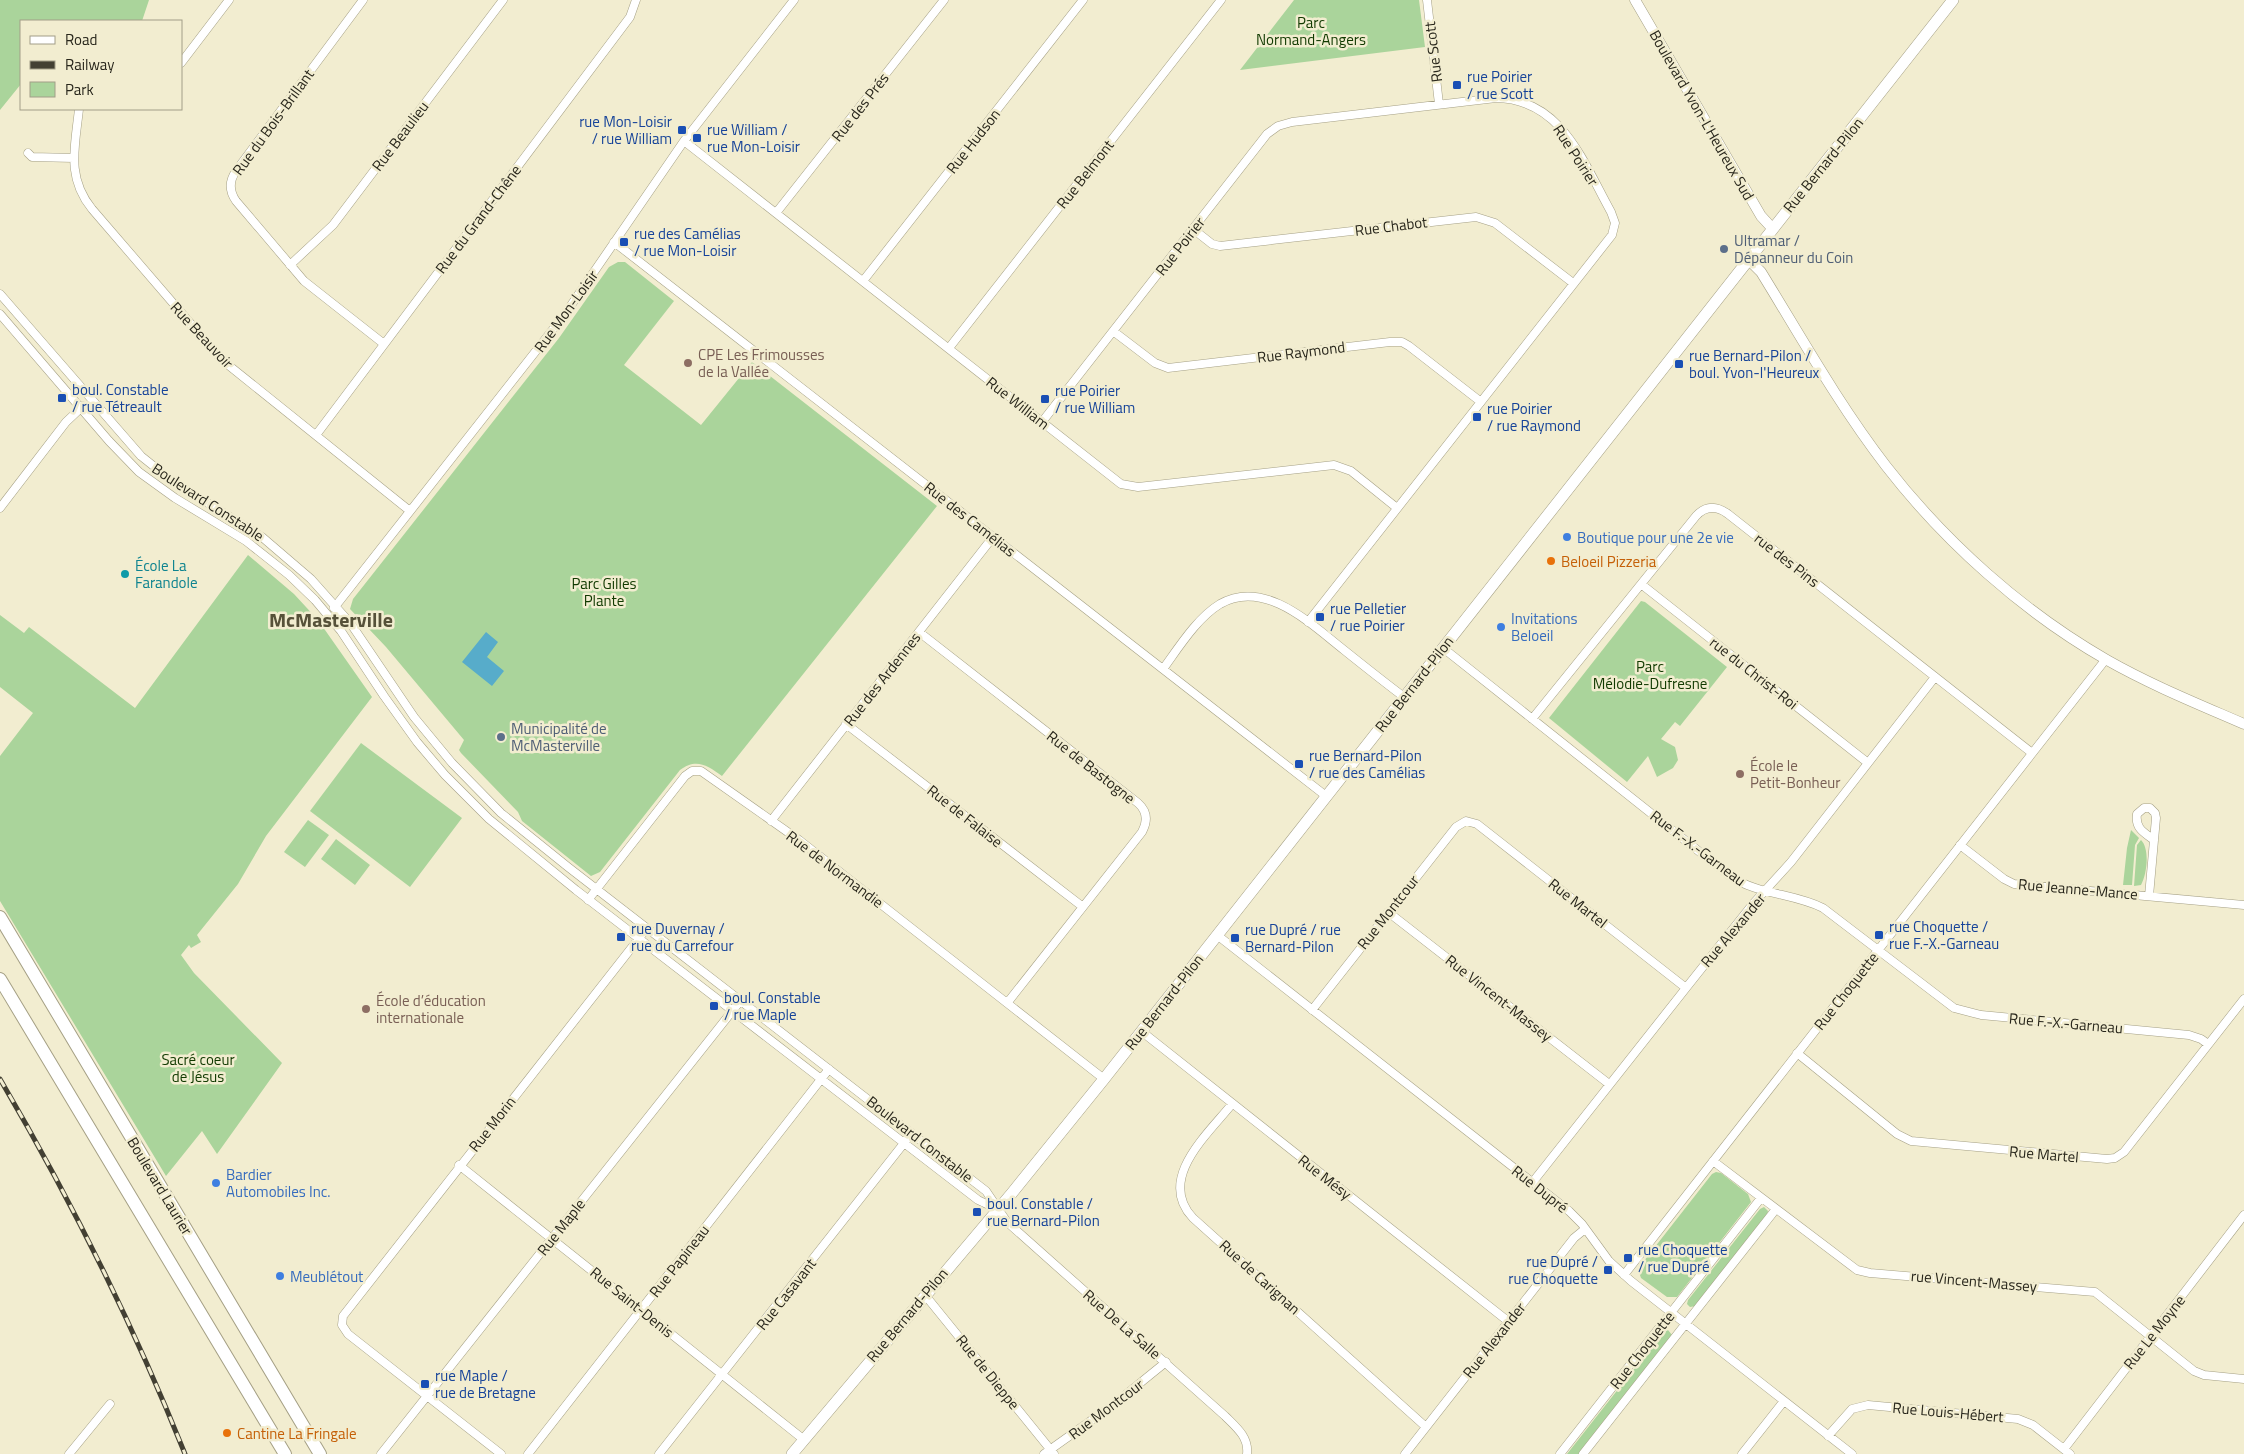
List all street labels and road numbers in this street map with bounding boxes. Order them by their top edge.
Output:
street label: Rue Scott [1418,20,1448,84]
street label: Boulevard Yvon-L'Heureux Sud [1644,26,1760,204]
street label: Rue du Bois-Brillant [227,63,320,180]
street label: Rue des Prés [826,67,894,147]
street label: Rue Beaulieu [366,96,434,176]
street label: Rue Hudson [940,104,1006,178]
street label: Rue Bernard-Pilon [1777,112,1869,218]
street label: Rue Poirier [1547,120,1605,190]
street label: Rue Belmont [1051,134,1120,213]
street label: Rue du Grand-Chêne [429,160,527,278]
street label: Rue Chabot [1353,210,1429,242]
street label: Rue Poirier [1150,212,1210,280]
street label: Rue Mon-Loisir [528,265,604,357]
street label: Rue Beauvoir [165,297,239,373]
street label: Rue Raymond [1256,335,1346,369]
street label: Rue William [981,371,1055,435]
street label: Boulevard Constable [147,457,269,547]
street label: Rue des Camélias [919,476,1021,562]
street label: rue des Pins [1750,527,1824,593]
street label: Rue des Ardennes [838,627,926,731]
street label: Rue Bernard-Pilon [1369,631,1459,737]
street label: rue du Christ-Roi [1705,631,1803,715]
street label: Rue de Bastogne [1042,725,1140,809]
street label: Rue de Falaise [922,779,1008,853]
street label: Rue F.-X.-Garneau [1645,804,1751,892]
street label: Rue de Normandie [781,825,889,913]
street label: Rue Montcour [1351,870,1425,954]
street label: Rue Martel [1543,872,1613,934]
street label: Rue Jeanne-Mance [2017,872,2139,906]
street label: Rue Alexander [1695,888,1771,972]
street label: Rue Choquette [1808,947,1884,1035]
street label: Rue Bernard-Pilon [1119,949,1209,1055]
street label: Rue Vincent-Massey [1441,949,1557,1047]
street label: Rue F.-X.-Garneau [2008,1007,2124,1039]
street label: Boulevard Constable [862,1090,978,1188]
street label: Rue Morin [463,1091,521,1157]
street label: Boulevard Laurier [122,1133,198,1239]
street label: Rue Martel [2008,1140,2080,1168]
street label: Rue Mésy [1293,1149,1357,1205]
street label: Rue Dupré [1507,1160,1573,1218]
street label: Rue Maple [531,1193,591,1261]
street label: Rue Papineau [643,1220,715,1302]
street label: Rue de Carignan [1214,1234,1306,1320]
street label: Rue Casavant [750,1252,822,1335]
street label: Rue Saint-Denis [585,1261,679,1343]
street label: Rue Bernard-Pilon [861,1263,953,1367]
street label: rue Vincent-Massey [1910,1264,2038,1298]
street label: Rue De La Salle [1078,1284,1166,1364]
street label: Rue Le Moyne [2117,1290,2191,1374]
street label: Rue Alexander [1457,1297,1531,1383]
street label: Rue Choquette [1604,1306,1680,1394]
street label: Rue de Dieppe [950,1329,1026,1415]
street label: Rue Montcour [1063,1373,1149,1445]
street label: Rue Louis-Hébert [1892,1396,2005,1428]

